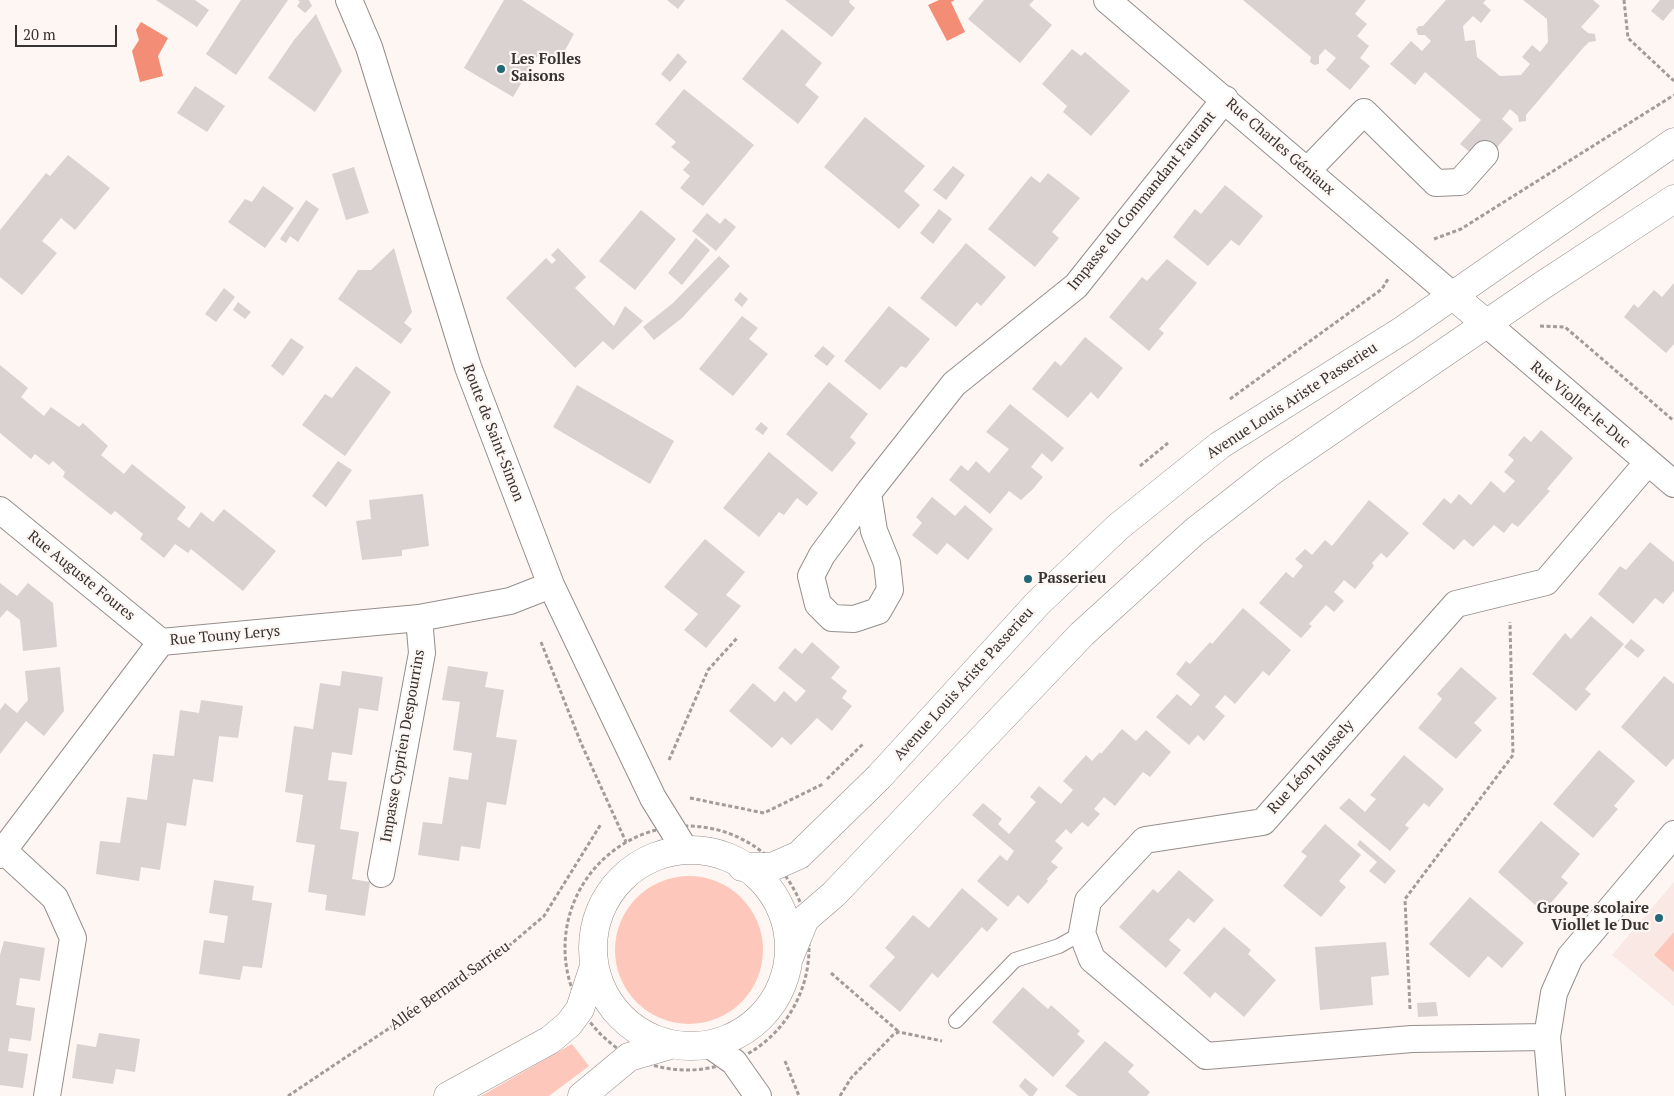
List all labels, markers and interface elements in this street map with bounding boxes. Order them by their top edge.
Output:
scale bar [18,15,120,47]
text: 20 m [23,24,56,44]
place label: Les Folles Saisons [511,51,581,86]
marker: Les Folles Saisons [495,63,507,75]
street label: Rue Charles Géniaux [1222,95,1338,199]
street label: Impasse du Commandant Faurant [1064,108,1220,294]
street label: Avenue Louis Ariste Passerieu [1203,339,1381,463]
street label: Rue Viollet-le-Duc [1526,358,1634,452]
street label: Route de Saint-Simon [459,362,527,504]
street label: Rue Auguste Foures [24,527,138,625]
place label: Passerieu [1038,570,1106,588]
marker: Passerieu [1022,573,1034,585]
street label: Avenue Louis Ariste Passerieu [890,604,1038,764]
street label: Rue Touny Lerys [169,622,281,650]
street label: Impasse Cyprien Despourrins [377,648,429,844]
street label: Rue Léon Jaussely [1264,716,1358,818]
place label: Groupe scolaire Viollet le Duc [1537,900,1649,935]
marker: Groupe scolaire Viollet le Duc [1653,912,1665,924]
street label: Allée Bernard Sarrieu [386,938,514,1034]

